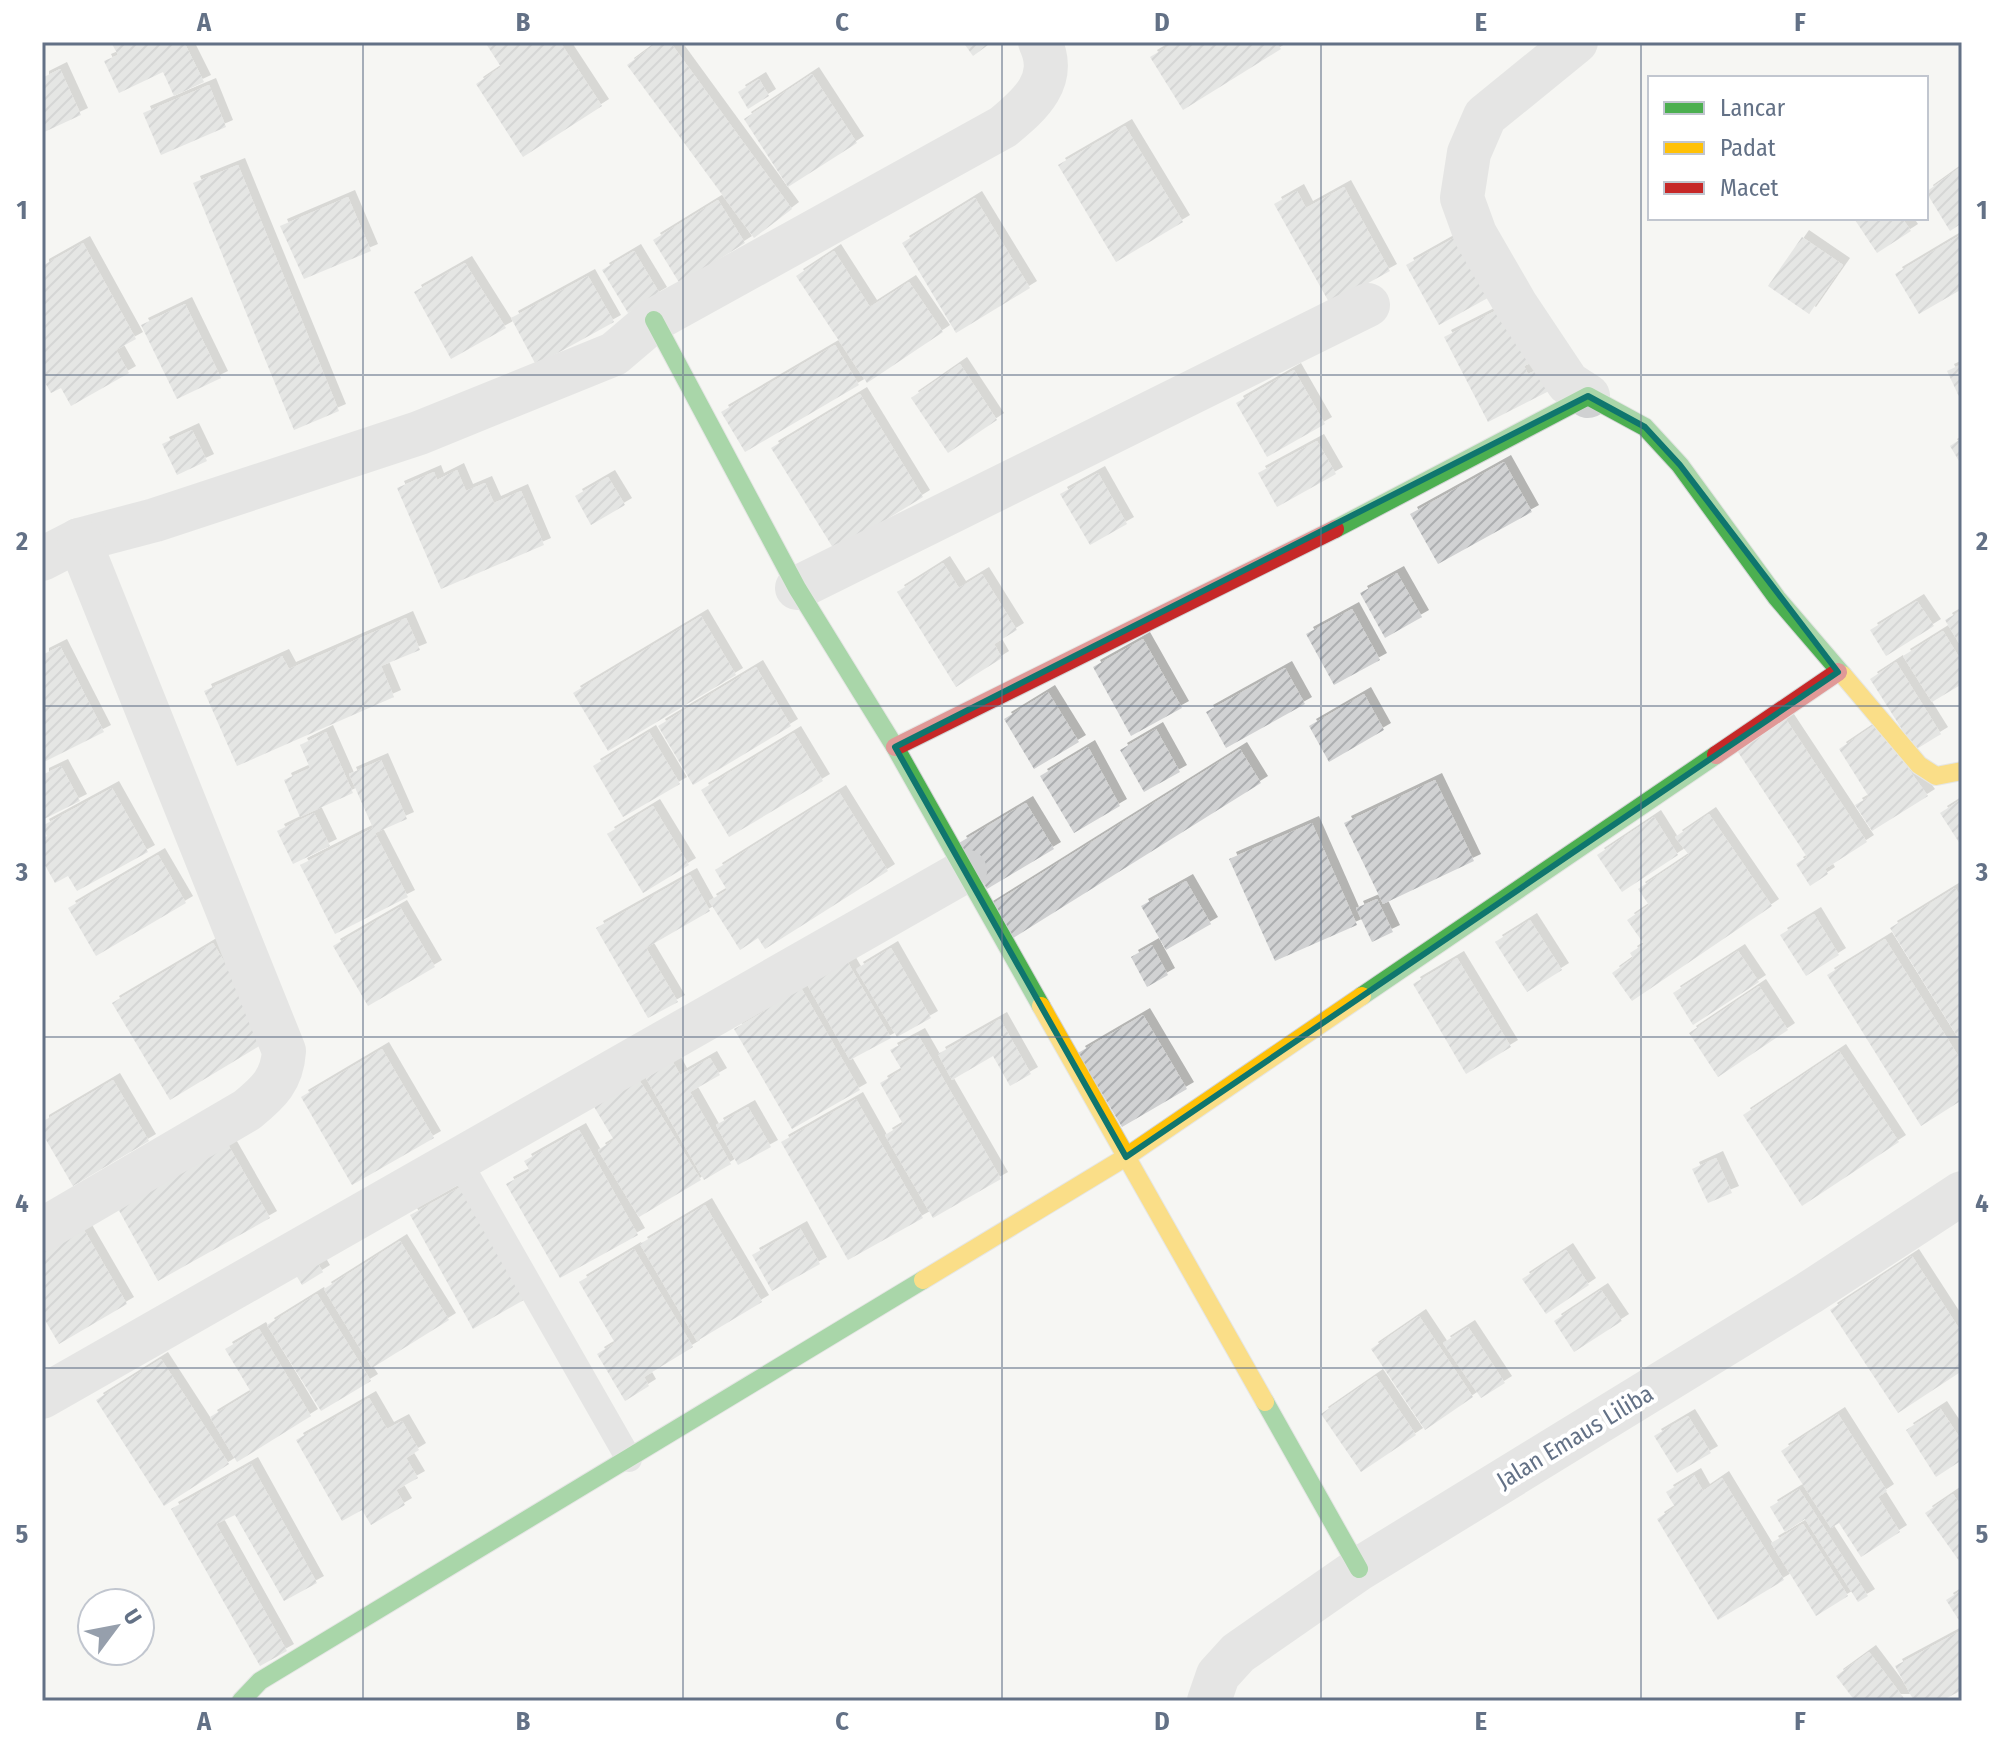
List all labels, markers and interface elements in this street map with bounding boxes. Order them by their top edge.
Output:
text: A [196,7,212,38]
text: B [516,7,531,38]
text: C [835,7,849,38]
text: D [1154,7,1170,38]
text: E [1475,7,1487,38]
text: F [1794,7,1806,38]
legend [1648,76,1928,220]
text: Lancar [1720,94,1786,122]
text: Padat [1720,134,1776,162]
text: Macet [1720,174,1778,202]
text: 1 [17,195,28,226]
text: 1 [1977,195,1988,226]
text: 2 [15,526,28,557]
text: 2 [1975,526,1988,557]
text: 3 [15,857,28,888]
text: 3 [1975,857,1988,888]
text: 4 [15,1188,29,1219]
text: 4 [1975,1188,1989,1219]
street label: Jalan Emaus Liliba [1492,1379,1658,1495]
text: 5 [16,1519,29,1550]
text: 5 [1976,1519,1989,1550]
north arrow [76,1587,156,1667]
text: U [118,1604,147,1629]
text: A [196,1706,212,1737]
text: B [516,1706,531,1737]
text: C [835,1706,849,1737]
text: D [1154,1706,1170,1737]
text: E [1475,1706,1487,1737]
text: F [1794,1706,1806,1737]

